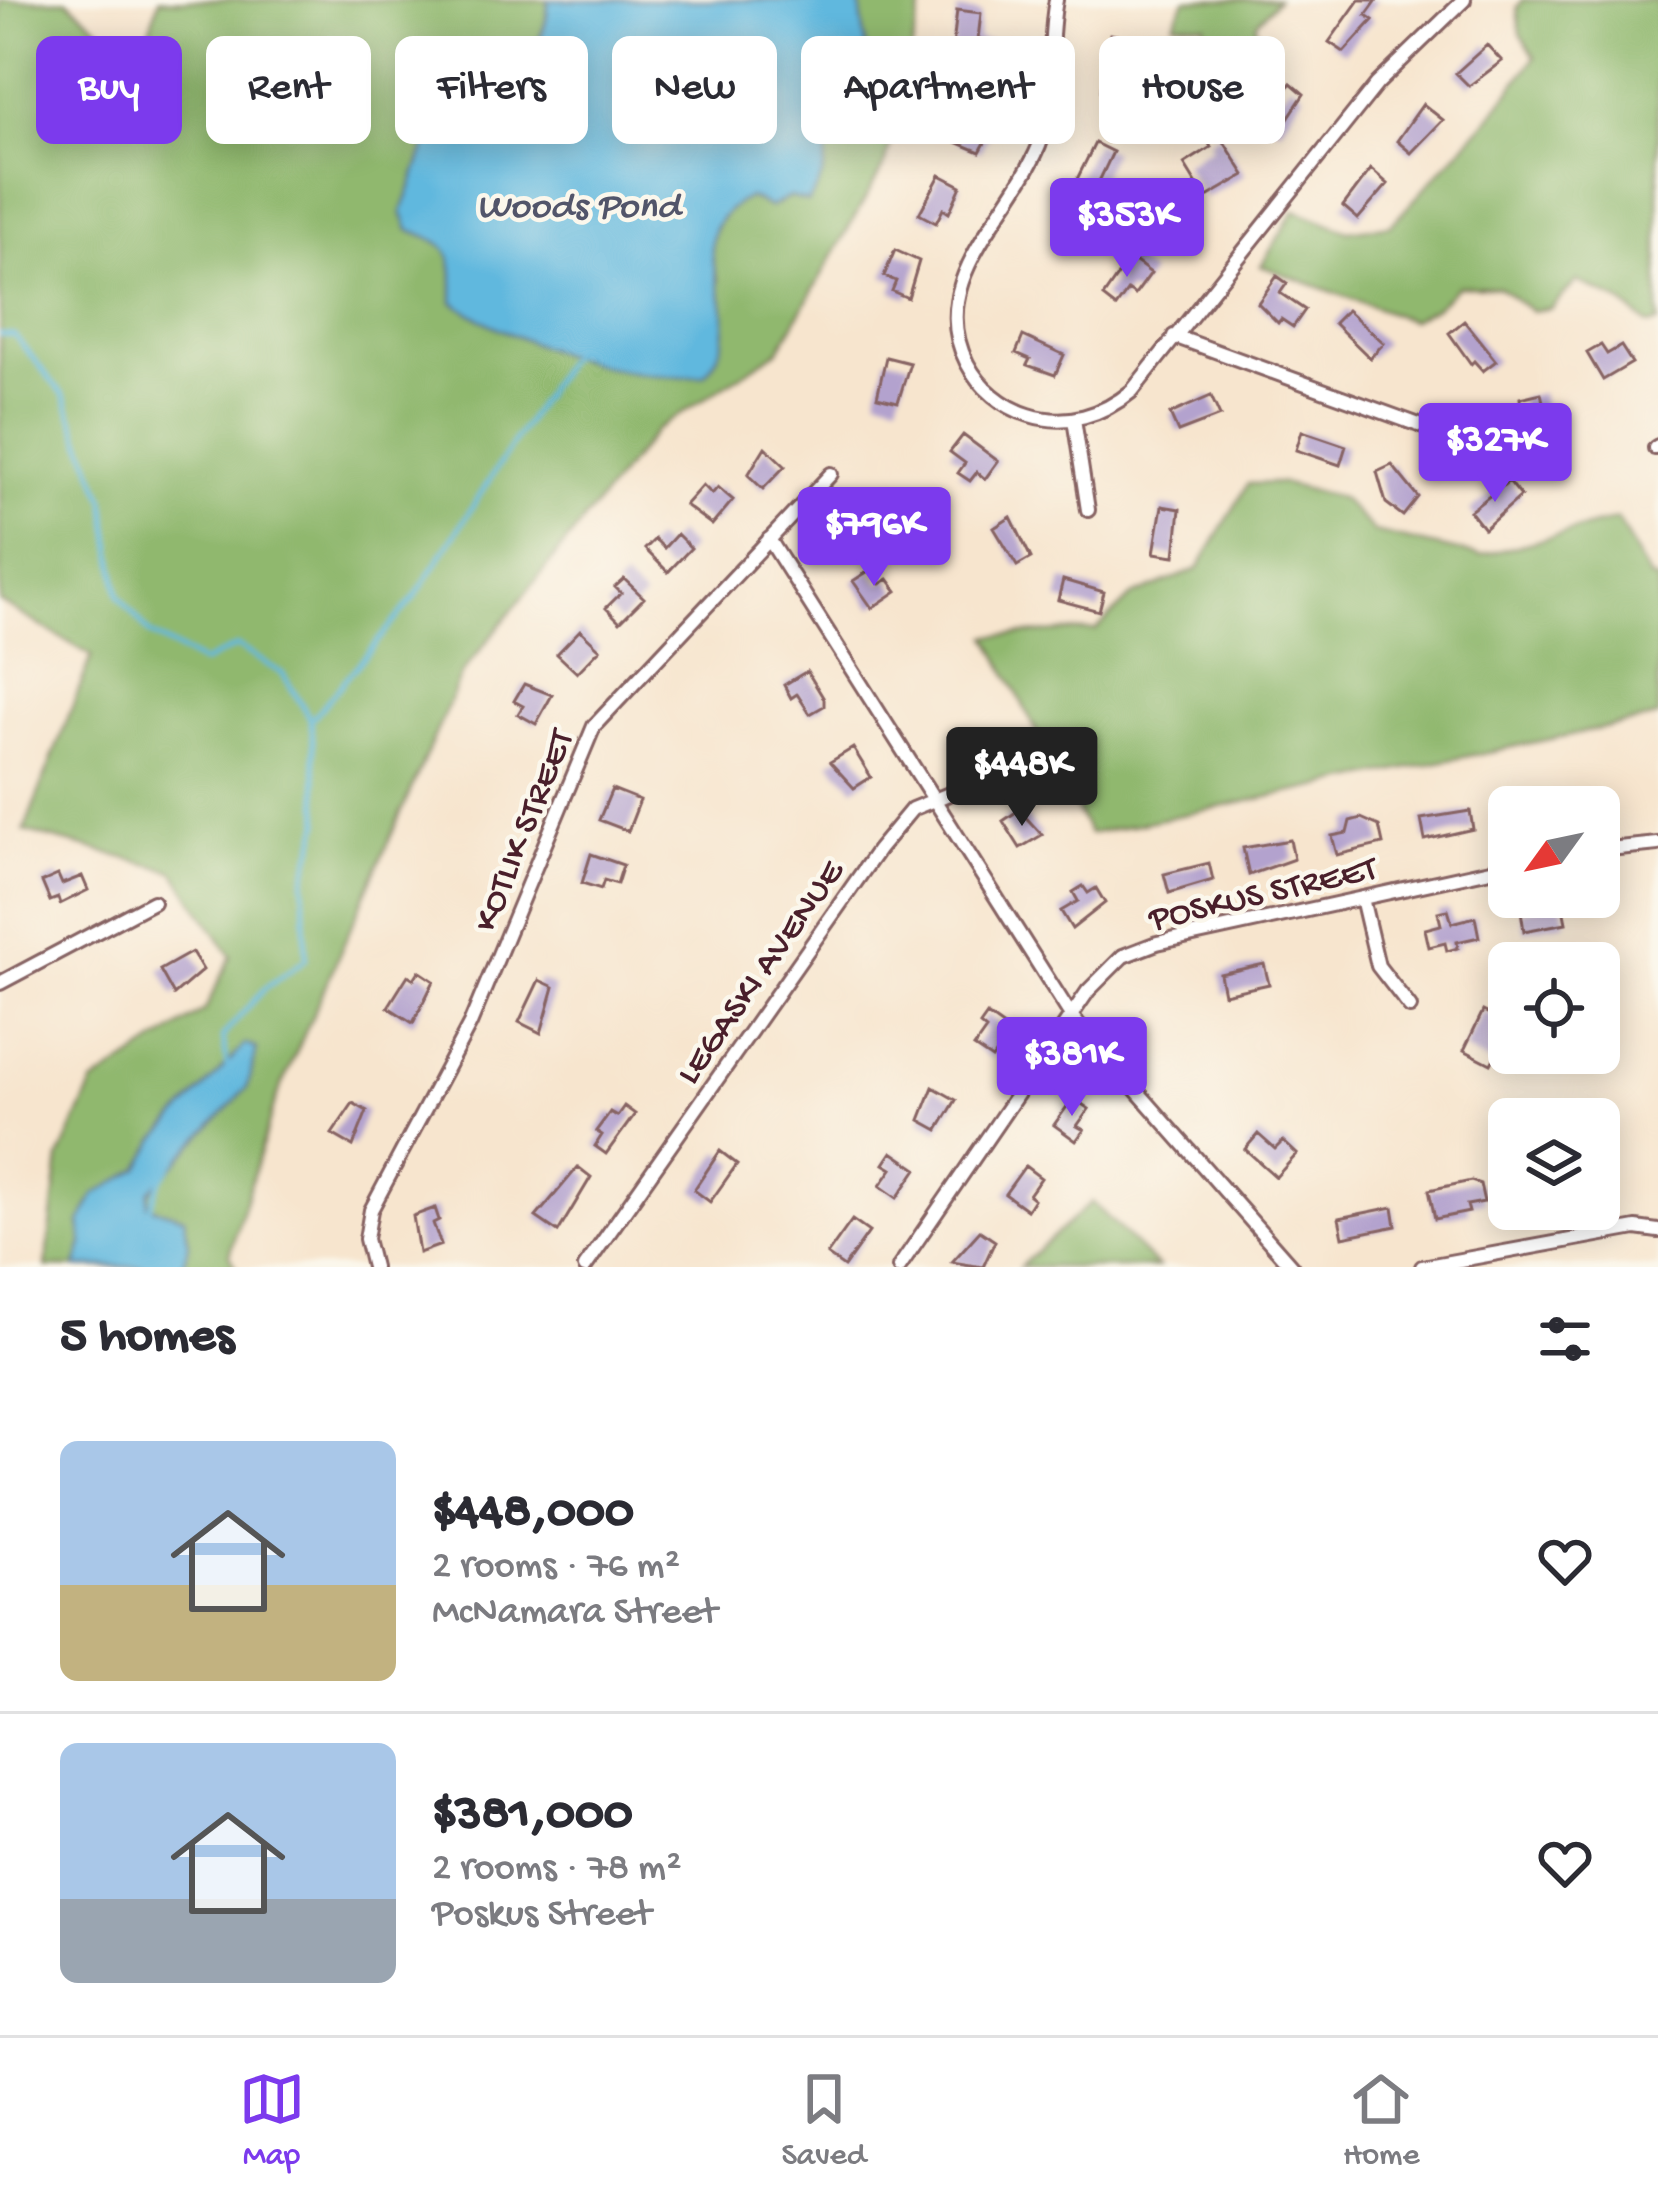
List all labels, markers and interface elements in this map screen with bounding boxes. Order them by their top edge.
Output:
chip: Buy [36,36,182,144]
chip: Rent [206,36,371,144]
chip: Filters [395,36,588,144]
chip: New [612,36,777,144]
chip: Apartment [801,36,1075,144]
chip: House [1099,36,1285,144]
pin: $353K [1043,178,1211,280]
water label: Woods Pond [476,186,684,232]
text: $353K [1077,194,1177,240]
pin: $327K [1411,403,1579,505]
text: $327K [1446,419,1544,465]
pin: $796K [790,487,958,589]
text: $796K [825,503,923,549]
street label: KOTLIK STREET [466,722,587,939]
pin: $448K [938,727,1106,829]
text: $448K [973,743,1071,789]
north arrow [1488,786,1620,918]
map controls [1488,786,1620,1230]
street label: POSKUS STREET [1145,849,1384,944]
street label: LEGASKI AVENUE [669,852,856,1094]
button: locate [1488,942,1620,1074]
pin: $381K [988,1017,1156,1119]
text: $381K [1024,1033,1120,1079]
button: layers [1488,1098,1620,1230]
icon: filters [1532,1306,1598,1372]
text: 5 homes [60,1309,234,1369]
text: $448,000 [432,1485,634,1545]
icon: home [156,1489,300,1633]
icon: heart [1532,1528,1598,1594]
text: 2 rooms · 76 m² [432,1545,680,1591]
text: McNamara Street [432,1591,717,1637]
text: $381,000 [432,1787,633,1847]
icon: home [156,1791,300,1935]
icon: heart [1532,1830,1598,1896]
text: 2 rooms · 78 m² [432,1847,681,1893]
text: Poskus Street [432,1893,651,1939]
tab: Map [239,2066,305,2176]
tab: Saved [782,2066,866,2176]
tab: Home [1343,2066,1419,2176]

